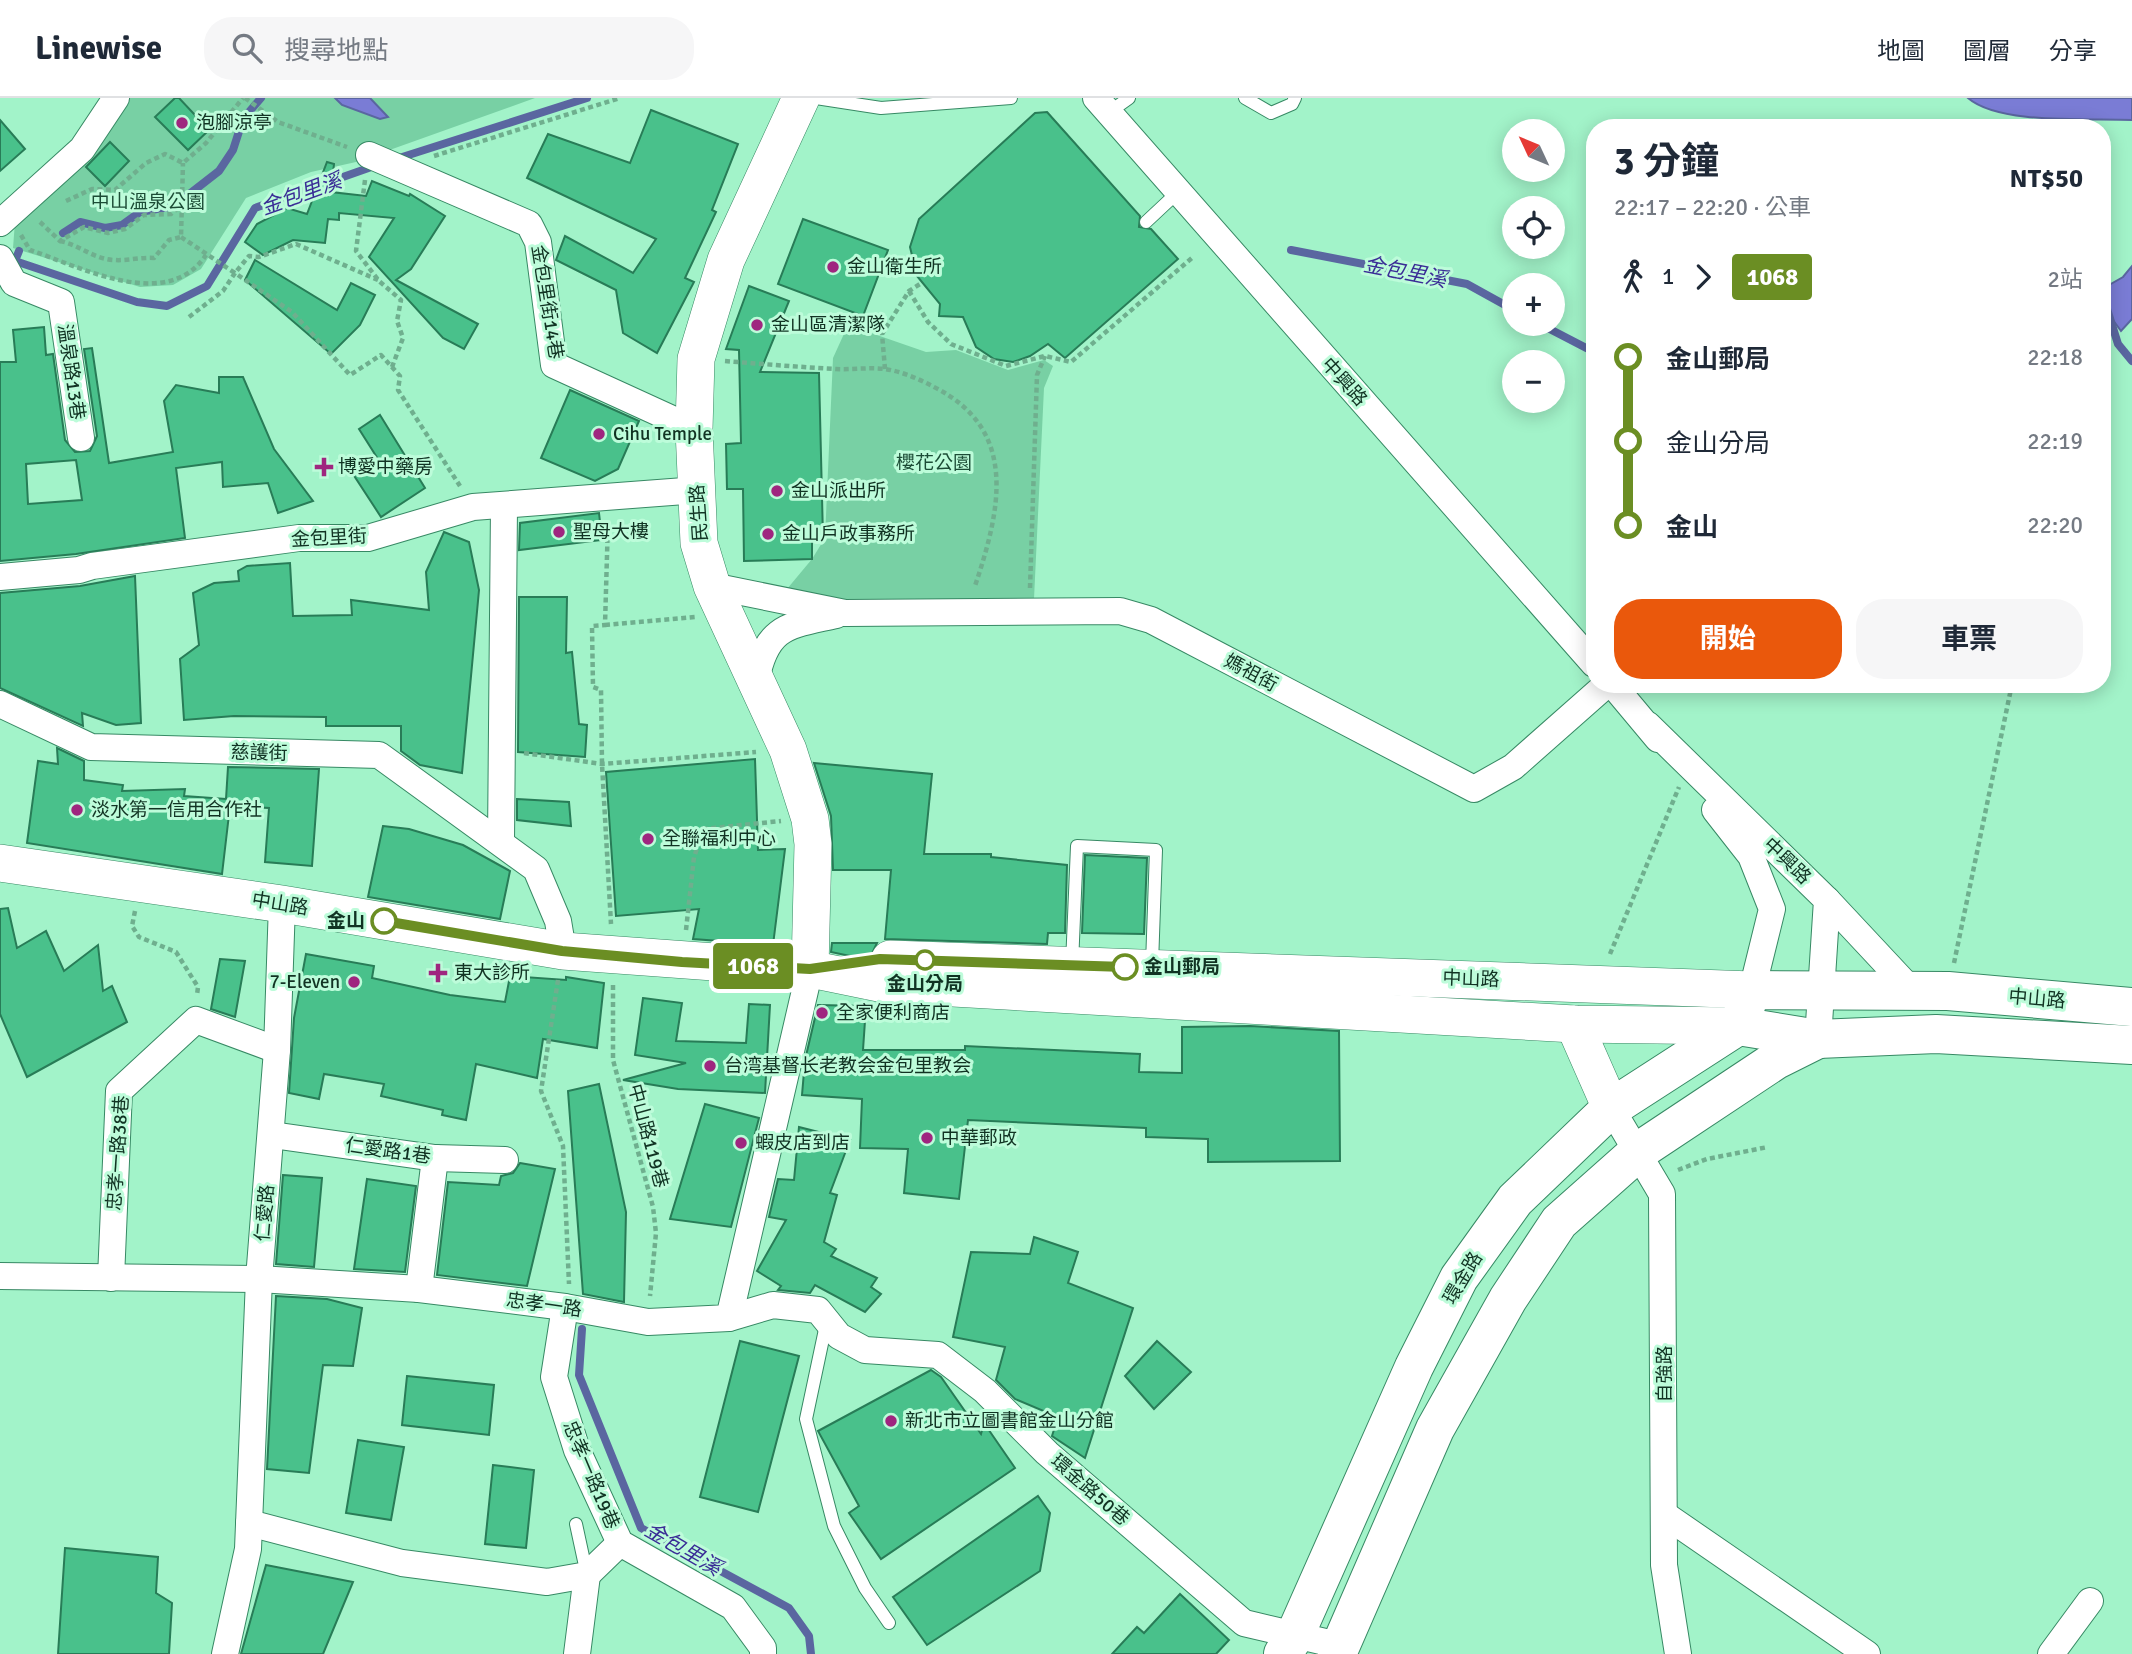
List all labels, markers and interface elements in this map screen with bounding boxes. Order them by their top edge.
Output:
search box [204,17,694,80]
text: Linewise [35,28,162,69]
icon: search [228,29,266,67]
text: 搜尋地點 [284,35,388,67]
text: 地圖 [1877,36,1925,66]
text: 圖層 [1963,36,2011,66]
text: 分享 [2049,36,2097,66]
place label: 泡腳涼亭 [196,111,272,135]
marker: 泡腳涼亭 [174,115,190,131]
north arrow [1502,119,1564,182]
map controls [1502,119,1565,413]
text: 3 分鐘 [1614,138,1719,185]
text: NT$50 [2010,163,2083,195]
water label: 金包里溪 [257,166,348,221]
park label: 中山溫泉公園 [91,190,205,214]
text: 22:17 – 22:20 · 公車 [1614,193,1811,222]
button: locate [1502,196,1565,259]
street label: 金包里街14巷 [526,243,568,361]
water label: 金包里溪 [1361,251,1452,293]
place label: 金山衛生所 [847,255,942,279]
icon: walk [1614,258,1652,296]
icon: forward [1684,258,1722,296]
marker: 金山衛生所 [825,259,841,275]
text: 1 [1662,262,1674,291]
text: 1068 [1746,262,1798,292]
text: 2站 [2048,265,2083,294]
button: + [1502,273,1565,336]
place label: 金山區清潔隊 [771,313,885,337]
marker: 金山區清潔隊 [749,317,765,333]
street label: 溫泉路13巷 [52,323,90,421]
text: 22:18 [2027,343,2083,372]
text: 金山郵局 [1666,344,1770,376]
button: − [1502,350,1565,413]
street label: 中興路 [1316,353,1372,411]
place label: Cihu Temple [613,422,712,446]
marker: Cihu Temple [591,426,607,442]
text: 22:19 [2027,427,2083,456]
text: 金山分局 [1666,428,1770,460]
park label: 櫻花公園 [896,451,972,475]
place label: 博愛中藥房 [338,455,433,479]
marker: 博愛中藥房 [316,459,332,475]
place label: 金山派出所 [791,479,886,503]
marker: 金山派出所 [769,483,785,499]
street label: 民生路 [685,484,713,542]
text: 22:20 [2027,511,2083,540]
text: 金山 [1666,512,1718,544]
place label: 聖母大樓 [573,520,649,544]
place label: 金山戶政事務所 [782,522,915,546]
street label: 金包里街 [290,524,368,552]
marker: 聖母大樓 [551,524,567,540]
marker: 金山戶政事務所 [760,526,776,542]
button: 開始 [1614,599,1842,679]
button: 車票 [1856,599,2083,679]
street label: 媽祖街 [1220,649,1282,697]
street label: 慈護街 [230,741,288,765]
place label: 淡水第一信用合作社 [91,798,262,822]
marker: 淡水第一信用合作社 [69,802,85,818]
place label: 全聯福利中心 [662,827,776,851]
marker: 全聯福利中心 [640,831,656,847]
street label: 中興路 [1758,833,1816,889]
street label: 中山路 [250,888,310,920]
marker: 金山 [371,908,397,934]
place label: 金山 [327,909,365,933]
line badge: 1068 [704,943,802,989]
marker: 金山分局 [915,950,935,970]
text: 1068 [727,951,779,981]
marker: 金山郵局 [1112,954,1138,980]
place label: 金山郵局 [1144,955,1220,979]
place label: 東大診所 [454,961,530,985]
marker: 東大診所 [428,963,448,983]
street label: 中山路 [1442,966,1500,992]
place label: 7-Eleven [269,970,340,994]
place label: 金山分局 [887,972,963,996]
marker: 7-Eleven [346,974,362,990]
street label: 中山路 [2008,985,2066,1013]
place label: 全家便利商店 [836,1001,950,1025]
marker: 全家便利商店 [814,1005,830,1021]
place label: 台湾基督长老教会金包里教会 [724,1054,971,1078]
marker: 台湾基督长老教会金包里教会 [702,1058,718,1074]
street label: 中山路119巷 [623,1081,673,1191]
street label: 忠孝一路38巷 [102,1095,134,1211]
place label: 中華郵政 [941,1126,1017,1150]
marker: 中華郵政 [919,1130,935,1146]
place label: 蝦皮店到店 [755,1131,850,1155]
street label: 仁愛路1巷 [344,1133,432,1169]
marker: 蝦皮店到店 [733,1135,749,1151]
street label: 仁愛路 [251,1184,279,1242]
street label: 環金路 [1438,1247,1488,1309]
street label: 忠孝一路 [505,1288,583,1322]
street label: 自強路 [1653,1345,1677,1403]
place label: 新北市立圖書館金山分館 [905,1409,1114,1433]
marker: 新北市立圖書館金山分館 [883,1413,899,1429]
street label: 忠孝一路19巷 [557,1417,625,1533]
street label: 環金路50巷 [1046,1449,1134,1531]
water label: 金包里溪 [640,1517,728,1583]

